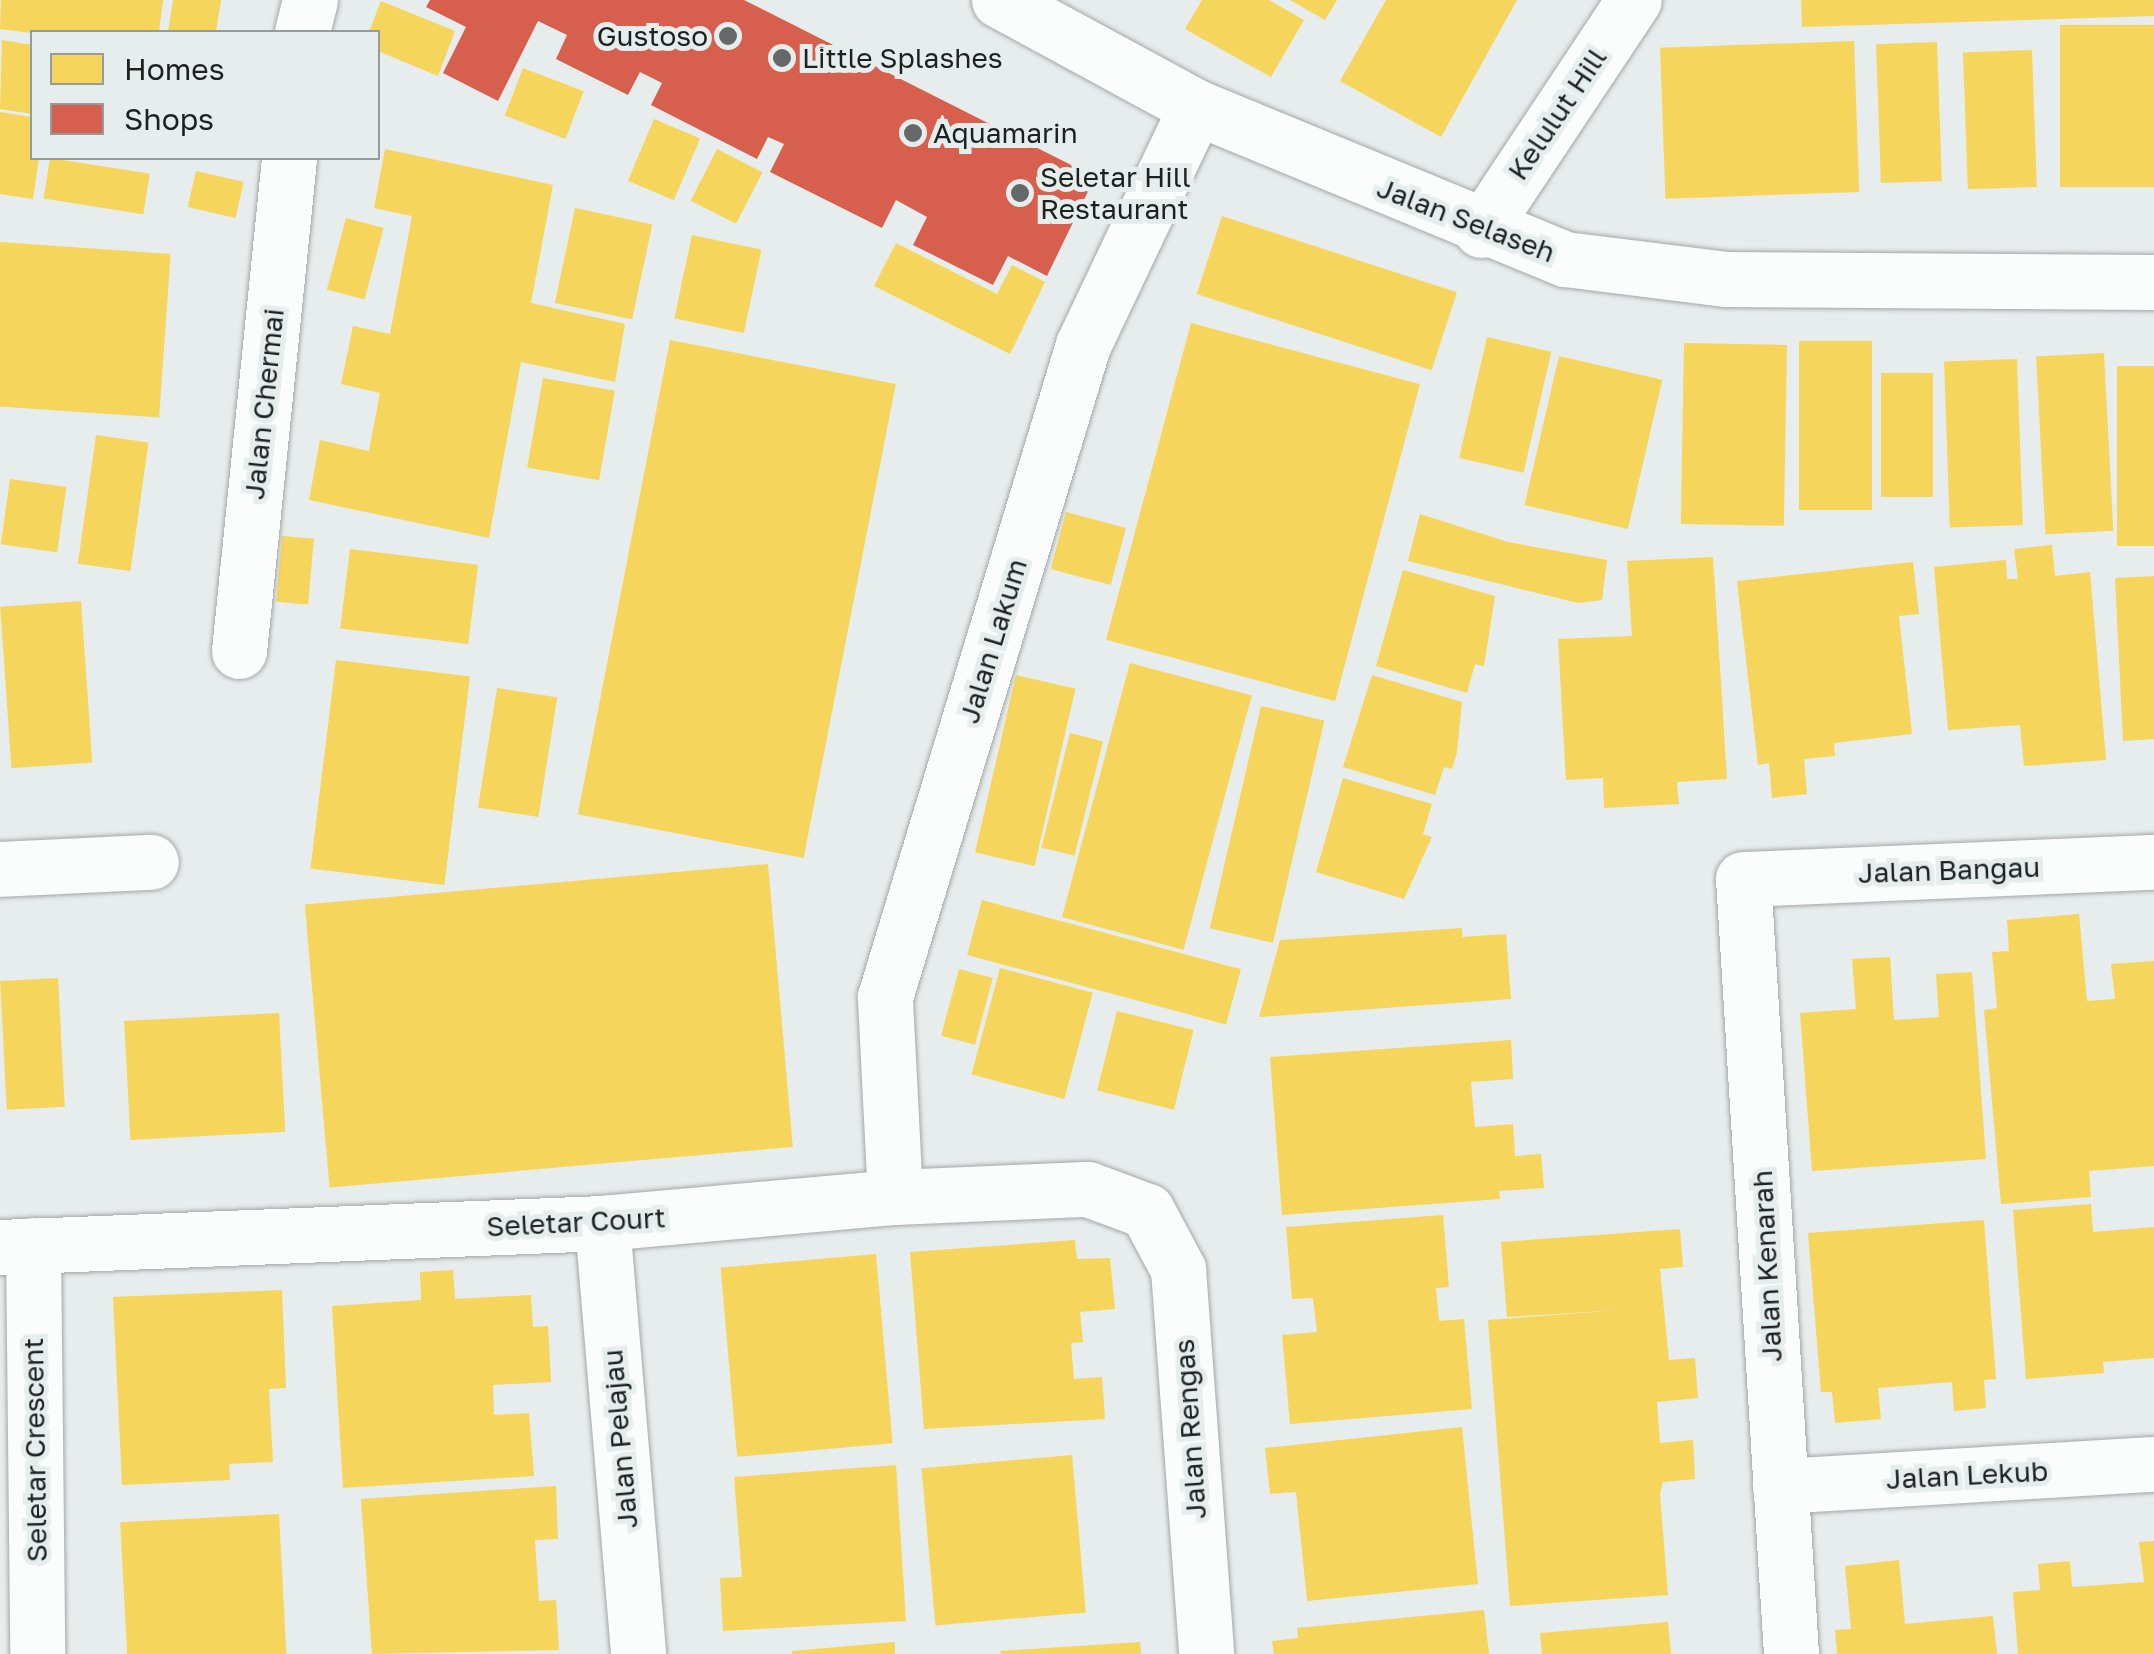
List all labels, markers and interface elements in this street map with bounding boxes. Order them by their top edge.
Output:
place label: Gustoso [597,19,708,53]
marker: Gustoso [717,25,739,47]
legend [30,30,380,160]
place label: Little Splashes [802,41,1003,75]
street label: Kelulut Hill [1501,42,1613,186]
marker: Little Splashes [771,47,793,69]
text: Homes [124,51,225,87]
text: Shops [124,101,214,137]
place label: Aquamarin [933,116,1078,150]
marker: Aquamarin [902,122,924,144]
place label: Seletar Hill Restaurant [1040,160,1191,226]
street label: Jalan Selaseh [1372,171,1560,269]
marker: Seletar Hill Restaurant [1009,182,1031,204]
street label: Jalan Chermai [237,307,291,501]
street label: Jalan Lakum [952,555,1034,727]
street label: Jalan Bangau [1857,850,2041,890]
street label: Jalan Kenarah [1745,1169,1789,1363]
street label: Seletar Court [486,1201,666,1243]
street label: Seletar Crescent [16,1338,54,1562]
street label: Jalan Rengas [1167,1338,1213,1520]
street label: Jalan Pelajau [595,1348,645,1530]
street label: Jalan Lekub [1885,1454,2049,1496]

